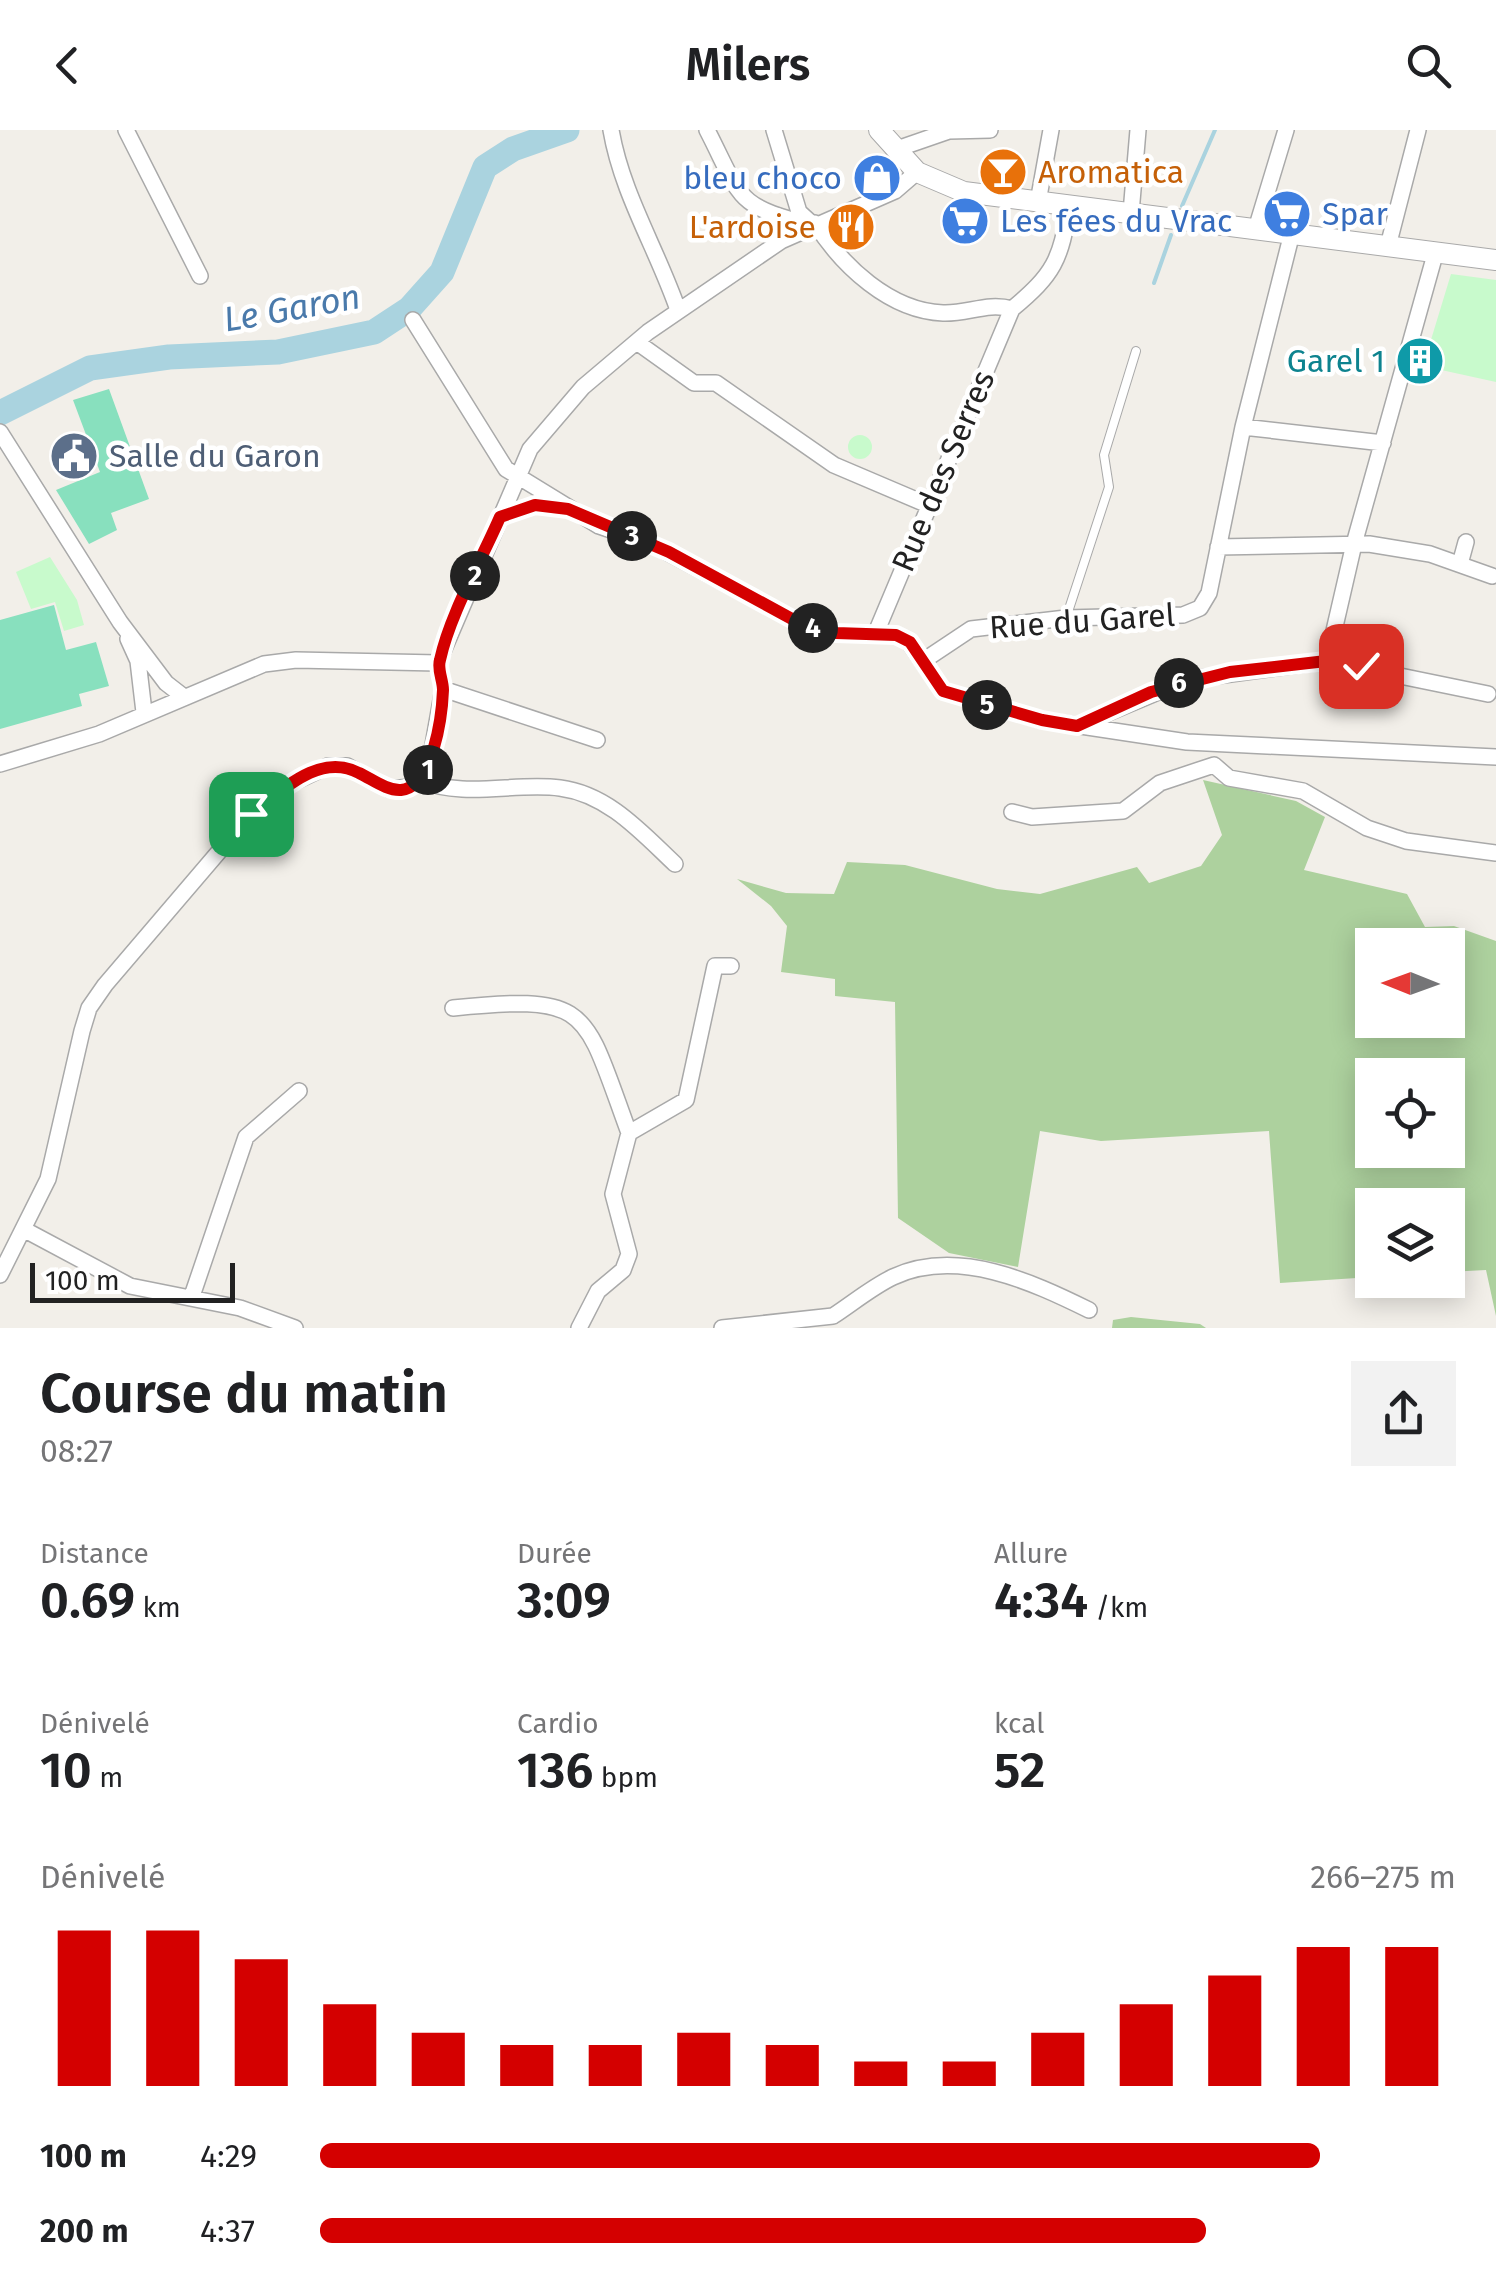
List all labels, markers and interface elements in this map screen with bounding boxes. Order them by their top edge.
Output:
icon: back [40,38,95,93]
text: Milers [686,38,810,92]
icon: search [1401,38,1456,93]
bar icon: Aromatica [977,146,1029,198]
shop icon: bleu choco [851,152,903,204]
place label: Aromatica [1038,153,1184,191]
place label: bleu choco [683,159,842,197]
supermarket icon: Spar [1261,188,1313,240]
supermarket icon: Les fées du Vrac [939,195,991,247]
place label: Spar [1322,195,1389,233]
restaurant icon: L'ardoise [825,201,877,253]
place label: Les fées du Vrac [1000,202,1232,240]
place label: L'ardoise [689,208,816,246]
water label: Le Garon [220,275,364,341]
building icon: Garel 1 [1394,335,1446,387]
place label: Garel 1 [1287,342,1385,380]
street label: Rue des Serres [884,365,1002,577]
public building icon: Salle du Garon [48,430,100,482]
place label: Salle du Garon [109,437,321,475]
pin: 3 [607,511,657,561]
text: 3 [625,519,639,552]
pin: 2 [450,551,500,601]
text: 2 [468,559,482,592]
street label: Rue du Garel [988,596,1176,646]
pin: 4 [788,603,838,653]
text: 4 [805,611,821,644]
pin [1319,624,1404,709]
icon: check [1334,639,1389,694]
pin: 6 [1154,658,1204,708]
text: 6 [1171,666,1187,699]
pin: 5 [962,680,1012,730]
text: 5 [979,688,995,721]
pin: 1 [403,745,453,795]
text: 1 [422,753,435,786]
pin [209,772,294,857]
icon: arrive [224,787,279,842]
north arrow [1355,928,1465,1038]
map controls [1355,928,1465,1298]
button: locate [1355,1058,1465,1168]
button: layers [1355,1188,1465,1298]
scale bar [30,1258,235,1302]
text: 100 m [45,1264,120,1297]
text: Course du matin [40,1361,448,1427]
button: share [1351,1361,1456,1466]
text: 08:27 [40,1432,113,1470]
text: Distance [40,1537,149,1570]
text: Durée [517,1537,592,1570]
text: Allure [994,1537,1068,1570]
text: 0.69 [40,1570,135,1630]
text: 3:09 [517,1570,611,1630]
text: 4:34 [994,1570,1088,1630]
text: km [135,1591,181,1624]
text: /km [1088,1591,1148,1624]
text: Dénivelé [40,1707,150,1740]
text: Cardio [517,1707,599,1740]
text: kcal [994,1707,1044,1740]
text: 10 [40,1740,92,1800]
text: 136 [517,1740,593,1800]
text: 52 [994,1740,1045,1800]
text: m [92,1761,123,1794]
text: bpm [593,1761,658,1794]
text: Dénivelé [40,1858,166,1896]
text: 266–275 m [1310,1858,1456,1896]
text: 100 m [40,2137,127,2175]
text: 4:29 [200,2137,257,2175]
text: 200 m [40,2212,129,2250]
text: 4:37 [200,2212,255,2250]

